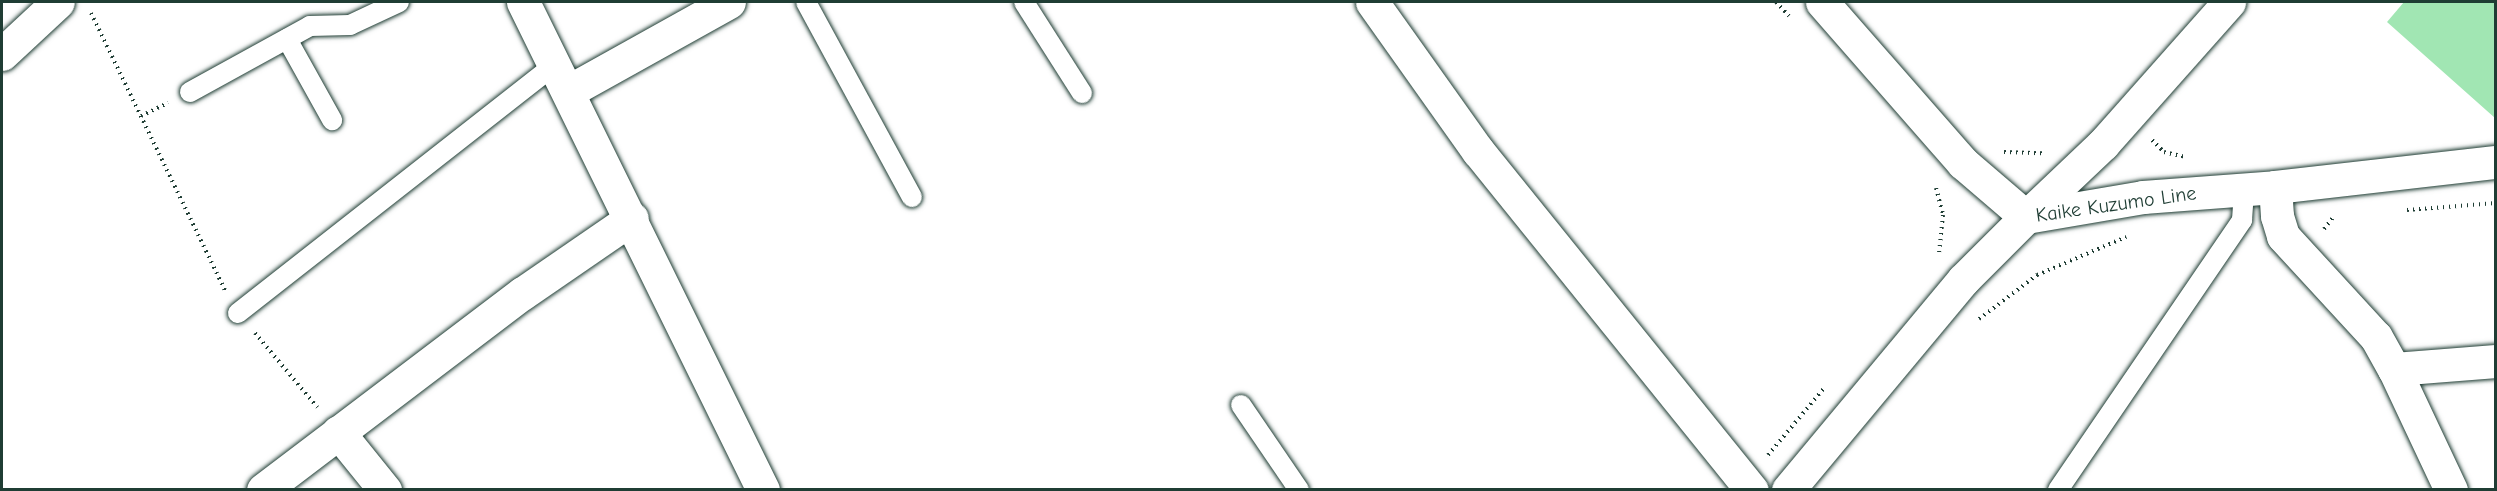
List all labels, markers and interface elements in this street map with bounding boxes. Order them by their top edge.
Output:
street label: Kaike Kuzumo Line [2034,181,2198,227]

